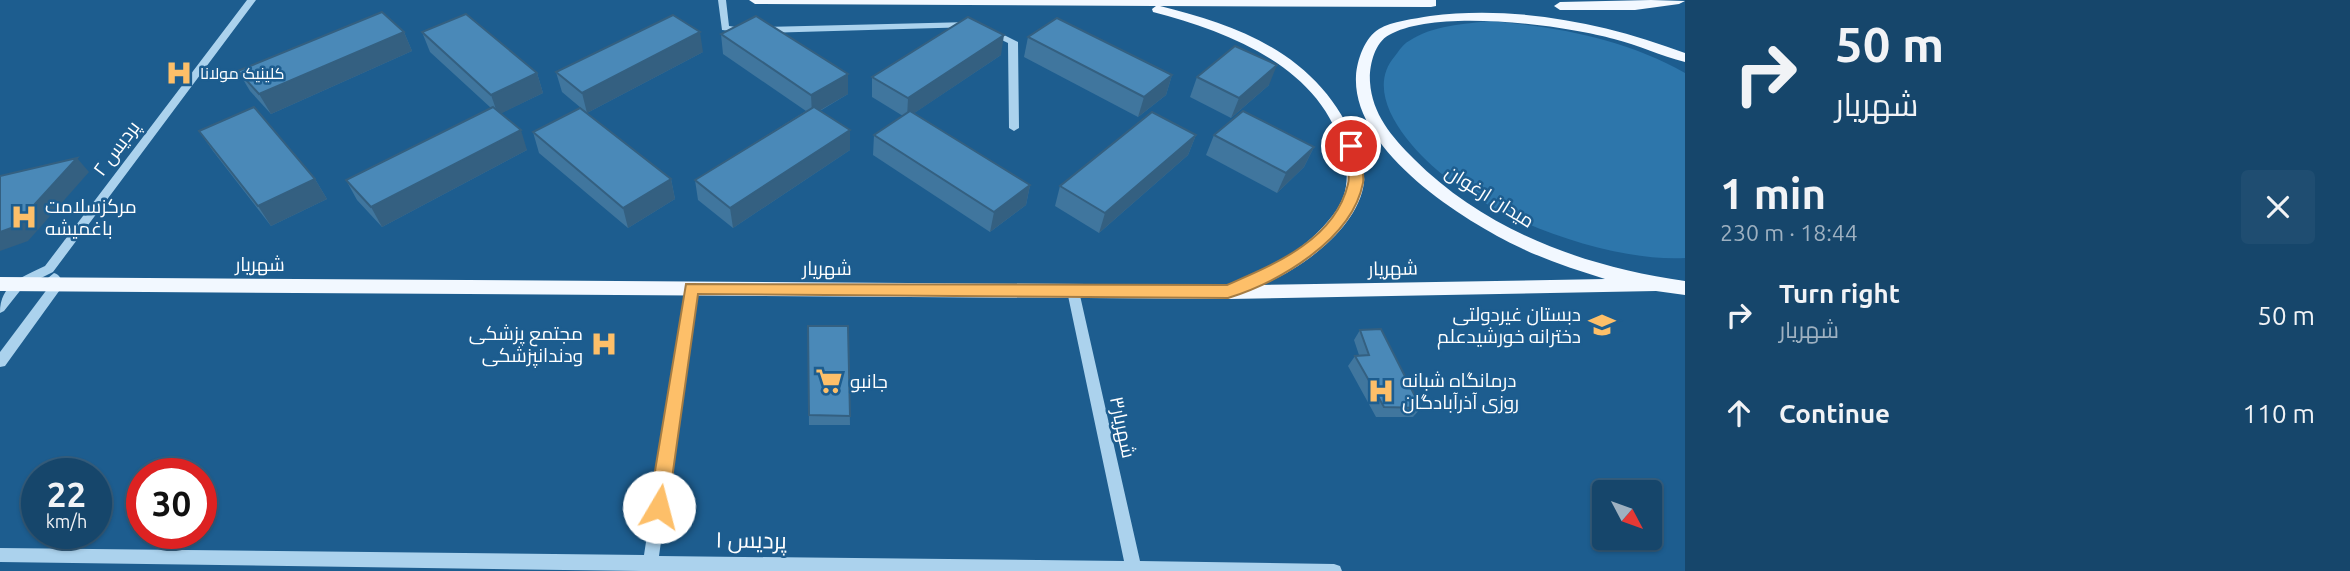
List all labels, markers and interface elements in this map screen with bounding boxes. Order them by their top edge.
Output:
text: 50 m [1835,16,1944,71]
icon: right [1720,28,1811,119]
hospital icon: کلینیک مولانا [164,58,194,88]
place label: کلینیک مولانا [200,64,285,83]
text: شهریار [1835,86,1919,122]
street label: پردیس ۲ [88,116,145,181]
pin [1321,116,1381,176]
icon: arrive [1332,127,1370,165]
street label: میدان ارغوان [1441,160,1538,233]
text: 1 min [1720,170,1826,217]
button: close [2241,170,2315,244]
place label: مرکزسلامت باغمیشه [45,195,137,239]
hospital icon: مرکزسلامت باغمیشه [9,202,39,232]
text: 230 m · 18:44 [1720,220,1858,245]
street label: شهریار [234,253,285,276]
street label: شهریار [801,257,852,280]
street label: شهریار [1367,257,1418,280]
text: Turn right [1779,279,1900,308]
icon: right [1720,296,1758,334]
text: 50 m [2257,301,2315,330]
place label: دبستان غیردولتی دخترانه خورشیدعلم [1437,303,1581,350]
school or university icon: دبستان غیردولتی دخترانه خورشیدعلم [1587,310,1617,340]
text: شهریار [1779,317,1839,342]
place label: مجتمع پزشکی ودندانپزشکی [469,322,583,368]
hospital icon: مجتمع پزشکی ودندانپزشکی [589,329,619,359]
supermarket icon: جانبو [814,366,844,396]
place label: درمانگاه شبانه روزی آذرآبادگان [1402,369,1519,414]
place label: جانبو [850,370,888,393]
hospital icon: درمانگاه شبانه روزی آذرآبادگان [1366,376,1396,406]
street label: شهریار۳ [1105,394,1140,460]
icon: ahead [1720,394,1758,432]
text: Continue [1779,399,1890,428]
text: 110 m [2243,399,2315,428]
speed limit sign: 30 [126,458,217,549]
position arrow [622,470,696,544]
text: 22 [47,474,86,514]
north arrow [1592,480,1662,550]
map controls [1592,480,1662,550]
text: km/h [46,511,87,531]
street label: پردیس ۱ [715,526,787,556]

